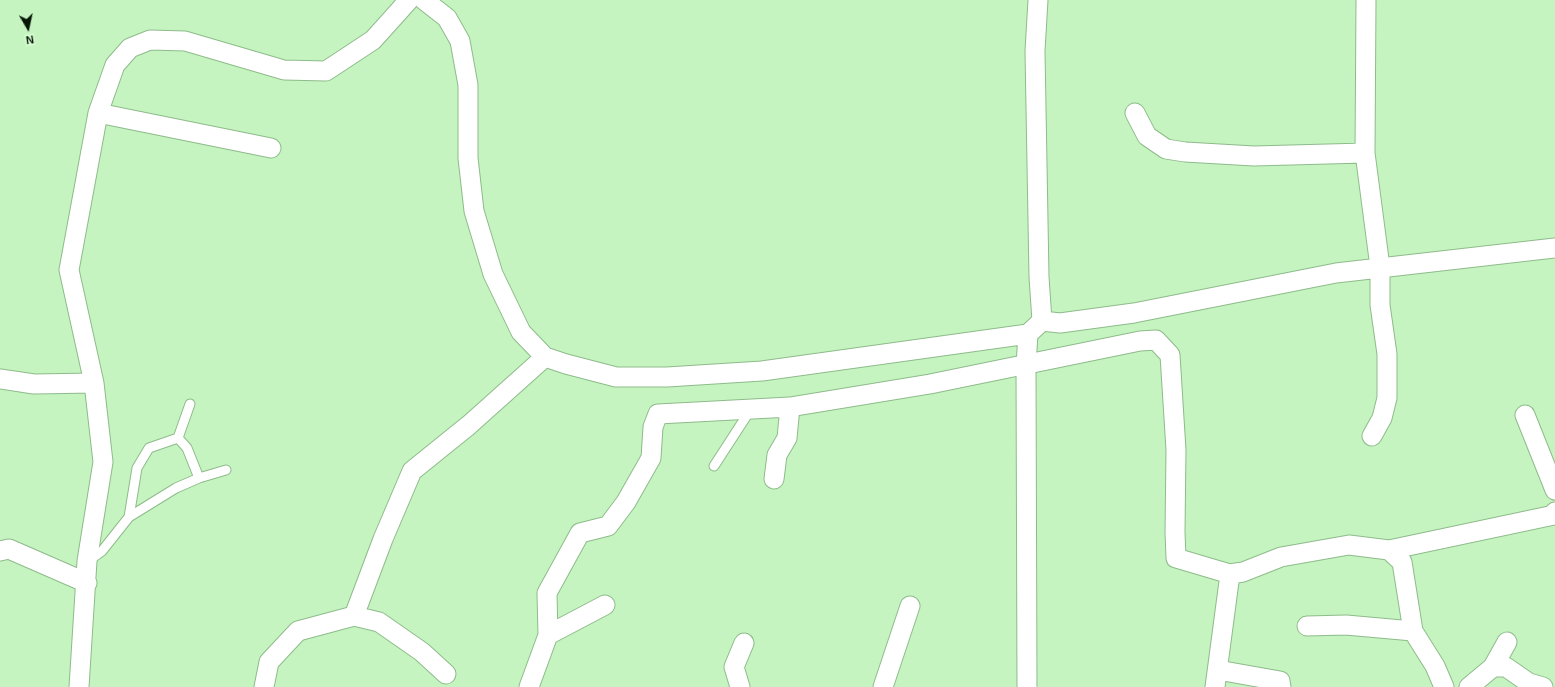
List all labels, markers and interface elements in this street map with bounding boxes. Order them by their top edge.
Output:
north arrow [8,8,48,48]
text: N [25,33,35,46]

